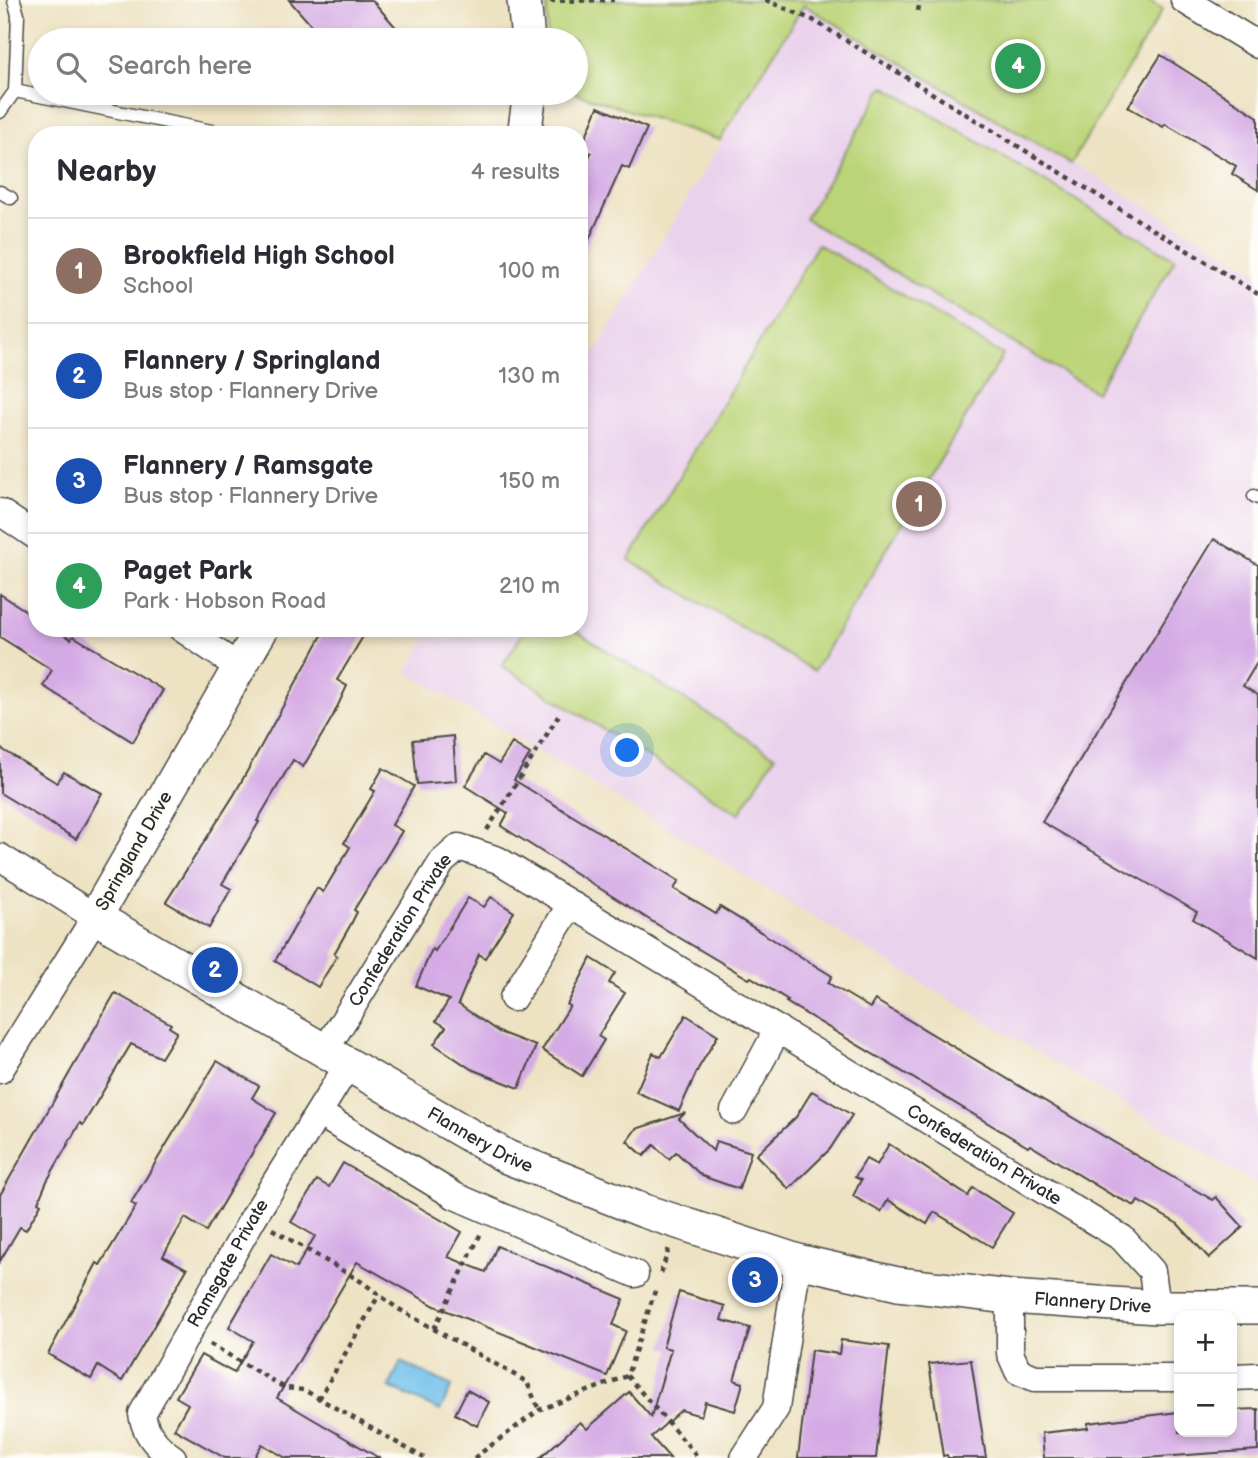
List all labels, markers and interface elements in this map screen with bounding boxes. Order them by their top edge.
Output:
search box [28,28,588,105]
pin: 4 [995,40,1041,92]
icon: search [52,48,90,86]
text: Search here [108,51,252,82]
text: Nearby [56,154,156,190]
text: 4 results [471,158,560,186]
text: Brookfield High School [123,241,395,272]
text: 1 [74,257,84,285]
text: 100 m [499,257,560,285]
text: School [123,272,193,300]
text: Flannery / Springland [123,346,380,377]
text: 2 [72,362,86,390]
text: 130 m [498,362,560,390]
text: Bus stop · Flannery Drive [123,377,378,405]
text: Flannery / Ramsgate [123,451,373,482]
text: 3 [72,467,86,495]
text: 150 m [499,467,560,495]
pin: 1 [896,478,942,530]
text: Bus stop · Flannery Drive [123,482,378,510]
text: Paget Park [123,556,252,587]
text: 4 [72,572,86,600]
text: 210 m [499,572,560,600]
text: Park · Hobson Road [123,587,326,615]
your location [610,733,644,767]
street label: Springland Drive [91,787,177,914]
street label: Confederation Private [344,848,456,1010]
pin: 2 [192,944,238,996]
street label: Confederation Private [903,1100,1066,1210]
street label: Flannery Drive [424,1102,536,1177]
street label: Ramsgate Private [183,1195,273,1331]
pin: 3 [732,1254,778,1306]
street label: Flannery Drive [1033,1288,1152,1317]
map controls [1174,1311,1237,1437]
button: + [1174,1311,1237,1374]
button: − [1174,1374,1237,1437]

